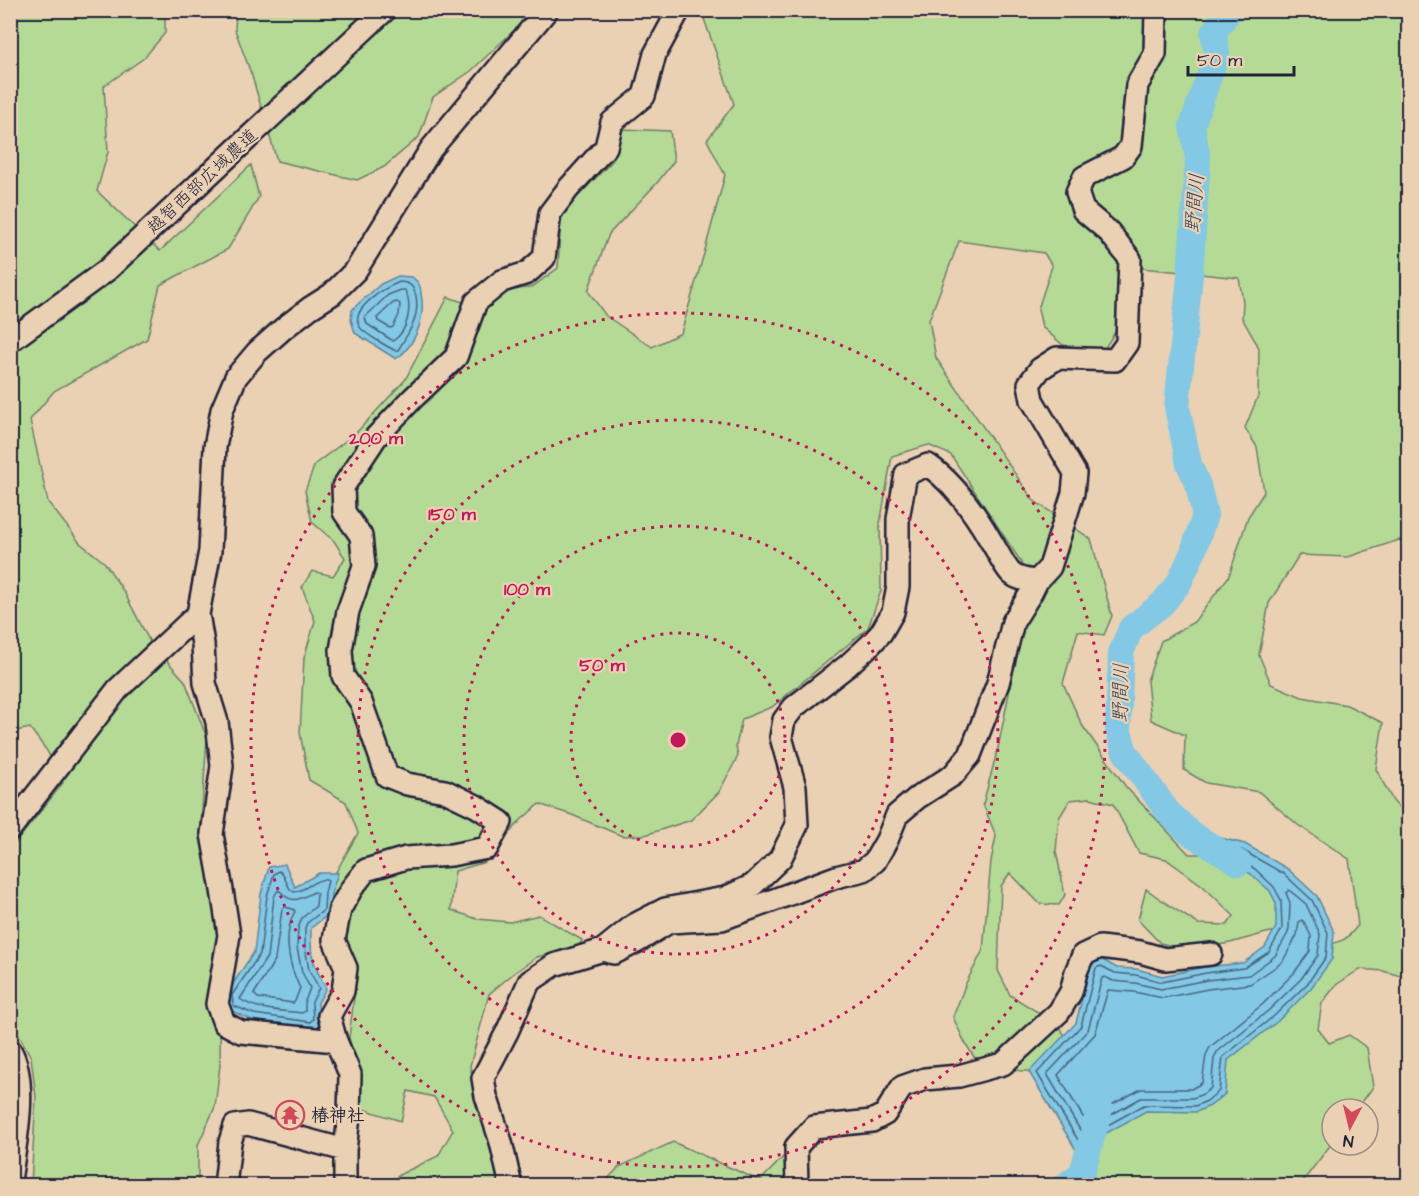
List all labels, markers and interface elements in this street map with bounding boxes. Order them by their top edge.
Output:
scale bar [1188,39,1294,77]
text: 50 m [1197,48,1242,73]
street label: 越智西部広域農道 [141,123,264,240]
water label: 野間川 [1178,172,1212,234]
text: 200 m [348,426,404,451]
text: 150 m [428,502,477,527]
text: 100 m [504,577,551,602]
text: 50 m [579,653,626,678]
water label: 野間川 [1106,663,1136,723]
centre of rings [668,730,688,750]
north arrow [1320,1097,1380,1157]
temple icon: 椿神社 [274,1099,306,1131]
place label: 椿神社 [311,1103,365,1128]
text: N [1342,1129,1355,1152]

